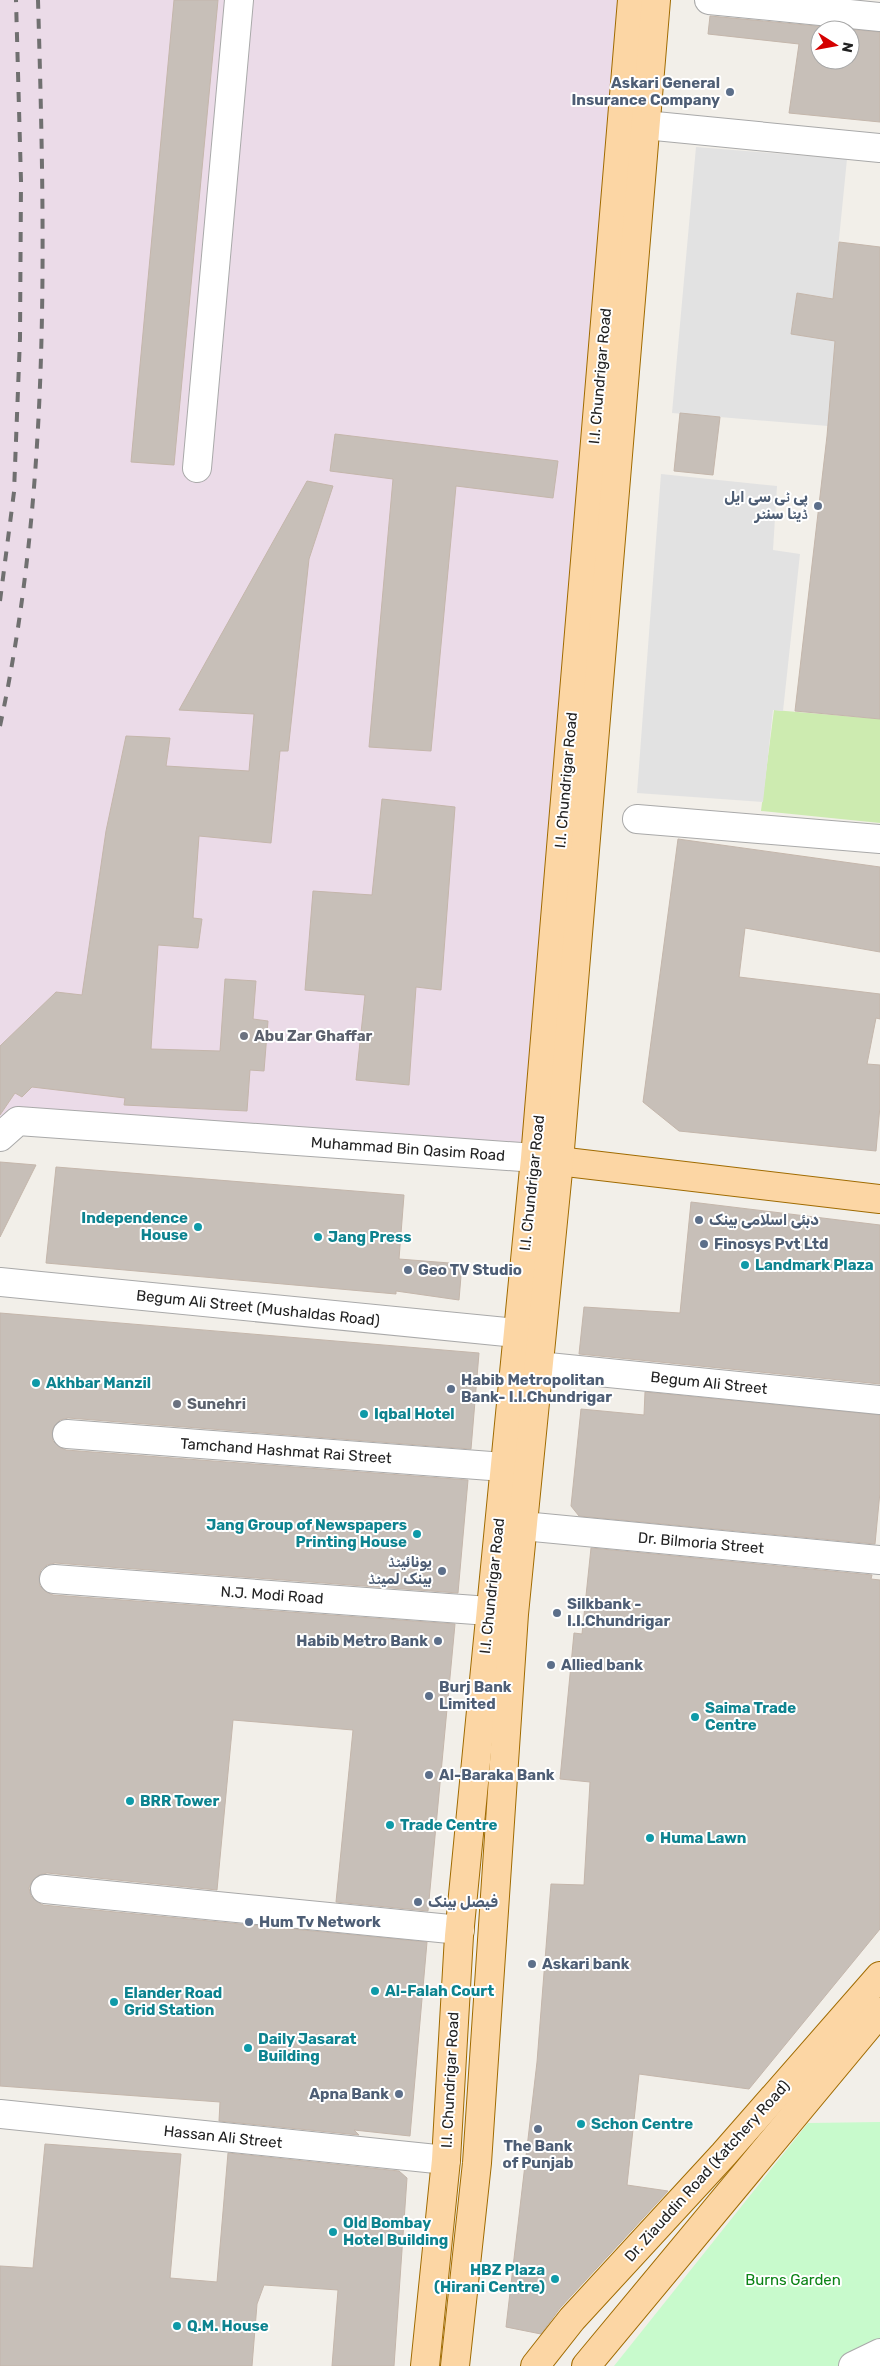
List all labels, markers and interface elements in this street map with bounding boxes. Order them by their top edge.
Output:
north arrow [810,20,860,70]
text: N [838,41,857,54]
place label: Askari General Insurance Company [571,74,720,109]
marker: Askari General Insurance Company [724,86,736,98]
street label: I.I. Chundrigar Road [585,307,615,445]
place label: پی ٹی سی ایل ڈیٹا سنٹر [724,488,808,523]
marker: پی ٹی سی ایل ڈیٹا سنٹر [812,500,824,512]
street label: I.I. Chundrigar Road [551,711,581,849]
place label: Abu Zar Ghaffar [254,1027,372,1045]
marker: Abu Zar Ghaffar [238,1030,250,1042]
street label: I.I. Chundrigar Road [516,1114,548,1252]
street label: Muhammad Bin Qasim Road [310,1133,506,1165]
place label: Independence House [81,1209,188,1244]
place label: دبئی اسلامی بینک [709,1211,819,1229]
marker: دبئی اسلامی بینک [693,1214,705,1226]
marker: Independence House [192,1221,204,1233]
place label: Jang Press [328,1228,412,1246]
marker: Jang Press [312,1231,324,1243]
place label: Finosys Pvt Ltd [714,1235,828,1253]
marker: Finosys Pvt Ltd [698,1238,710,1250]
place label: Landmark Plaza [755,1256,874,1274]
marker: Landmark Plaza [739,1259,751,1271]
place label: Geo TV Studio [418,1261,522,1279]
marker: Geo TV Studio [402,1264,414,1276]
street label: Begum Ali Street (Mushaldas Road) [135,1286,381,1330]
street label: Begum Ali Street [650,1368,768,1398]
place label: Habib Metropolitan Bank- I.I.Chundrigar [461,1371,612,1406]
place label: Akhbar Manzil [46,1374,151,1392]
marker: Akhbar Manzil [30,1377,42,1389]
marker: Habib Metropolitan Bank- I.I.Chundrigar [445,1383,457,1395]
place label: Sunehri [187,1395,246,1413]
marker: Sunehri [171,1398,183,1410]
place label: Iqbal Hotel [374,1405,455,1423]
marker: Iqbal Hotel [358,1408,370,1420]
street label: Tamchand Hashmat Rai Street [180,1435,392,1467]
place label: Jang Group of Newspapers Printing House [206,1516,407,1551]
street label: I.I. Chundrigar Road [476,1517,508,1655]
marker: Jang Group of Newspapers Printing House [411,1528,423,1540]
street label: Dr. Bilmoria Street [637,1529,765,1557]
place label: یونائیٹڈ بینک لمیٹڈ [369,1553,432,1588]
marker: یونائیٹڈ بینک لمیٹڈ [436,1565,448,1577]
street label: N.J. Modi Road [220,1582,324,1608]
place label: Silkbank - I.I.Chundrigar [567,1595,670,1630]
marker: Silkbank - I.I.Chundrigar [551,1607,563,1619]
place label: Habib Metro Bank [296,1632,428,1650]
marker: Habib Metro Bank [432,1635,444,1647]
place label: Allied bank [561,1656,643,1674]
marker: Allied bank [545,1659,557,1671]
place label: Burj Bank Limited [439,1678,512,1713]
marker: Burj Bank Limited [423,1690,435,1702]
place label: Saima Trade Centre [705,1699,796,1734]
marker: Saima Trade Centre [689,1711,701,1723]
place label: Al-Baraka Bank [439,1766,555,1784]
marker: Al-Baraka Bank [423,1769,435,1781]
place label: BRR Tower [140,1792,219,1810]
marker: BRR Tower [124,1795,136,1807]
place label: Trade Centre [400,1816,498,1834]
marker: Trade Centre [384,1819,396,1831]
place label: Huma Lawn [660,1829,746,1847]
marker: Huma Lawn [644,1832,656,1844]
place label: فیصل بینک [428,1893,498,1911]
marker: فیصل بینک [412,1896,424,1908]
place label: Hum Tv Network [259,1913,381,1931]
marker: Hum Tv Network [243,1916,255,1928]
place label: Askari bank [542,1955,630,1973]
marker: Askari bank [526,1958,538,1970]
place label: Al-Falah Court [385,1982,494,2000]
place label: Elander Road Grid Station [124,1984,222,2019]
marker: Al-Falah Court [369,1985,381,1997]
marker: Elander Road Grid Station [108,1996,120,2008]
street label: I.I. Chundrigar Road [437,2011,463,2149]
place label: Daily Jasarat Building [258,2030,356,2065]
marker: Daily Jasarat Building [242,2042,254,2054]
street label: Dr. Ziauddin Road (Katchery Road) [621,2077,793,2265]
place label: Apna Bank [309,2085,389,2103]
marker: Apna Bank [393,2088,405,2100]
place label: Schon Centre [591,2115,693,2133]
marker: Schon Centre [575,2118,587,2130]
street label: Hassan Ali Street [163,2122,283,2152]
marker: The Bank of Punjab [532,2123,544,2135]
place label: The Bank of Punjab [503,2137,573,2172]
place label: Old Bombay Hotel Building [343,2214,448,2249]
marker: Old Bombay Hotel Building [327,2226,339,2238]
place label: HBZ Plaza (Hirani Centre) [434,2261,545,2296]
park label: Burns Garden [745,2271,841,2289]
marker: HBZ Plaza (Hirani Centre) [549,2273,561,2285]
place label: Q.M. House [187,2317,269,2335]
marker: Q.M. House [171,2320,183,2332]

